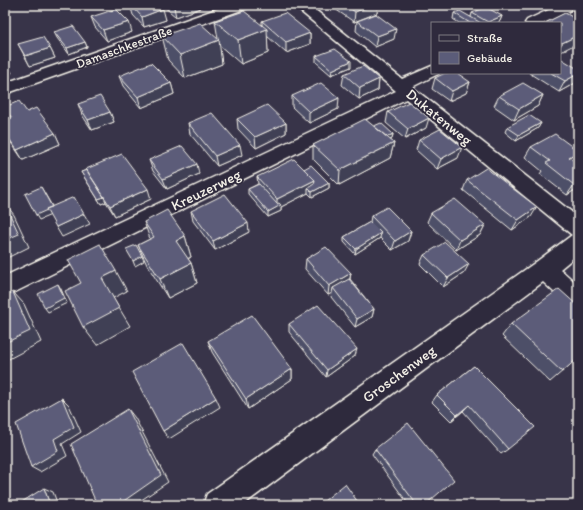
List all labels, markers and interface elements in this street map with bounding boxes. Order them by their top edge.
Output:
legend [431,22,561,74]
street label: Damaschkestraße [74,23,174,71]
text: Straße [467,31,502,45]
text: Gebäude [467,51,512,65]
street label: Dukatenweg [402,85,476,149]
street label: Kreuzerweg [168,165,244,215]
street label: Groschenweg [359,341,439,407]

